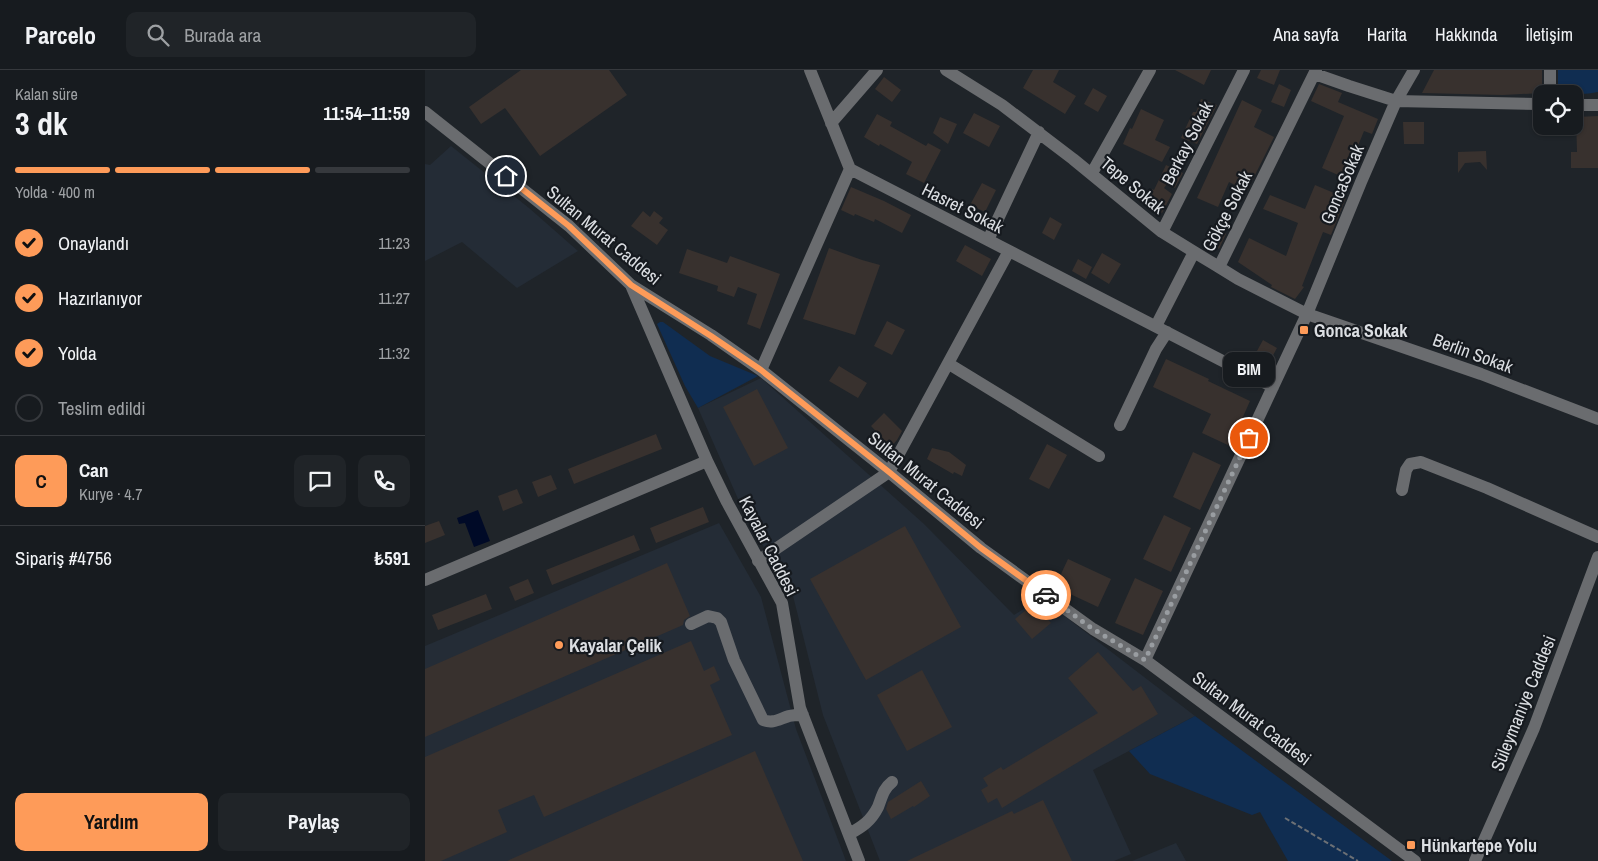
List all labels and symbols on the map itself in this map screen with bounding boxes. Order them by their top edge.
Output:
street label: Berkay Sokak [1155,96,1219,189]
street label: GoncaSokak [1314,140,1370,228]
street label: Tepe Sokak [1095,151,1171,220]
pin [485,155,527,197]
street label: Gökçe Sokak [1196,166,1258,256]
street label: Hasret Sokak [918,177,1009,240]
street label: Sultan Murat Caddesi [541,180,667,290]
place label: Gonca Sokak [1314,318,1408,343]
marker: Gonca Sokak [1298,324,1310,336]
street label: Berlin Sokak [1429,327,1517,379]
callout: BIM [1223,353,1275,388]
pin [1228,417,1270,459]
street label: Sultan Murat Caddesi [863,425,989,535]
street label: Kayalar Caddesi [733,492,805,600]
courier [1021,570,1071,620]
street label: Süleymaniye Caddesi [1484,631,1562,775]
place label: Kayalar Çelik [569,633,663,658]
marker: Kayalar Çelik [553,639,565,651]
street label: Sultan Murat Caddesi [1187,665,1317,771]
place label: Hünkartepe Yolu [1421,833,1537,858]
marker: Hünkartepe Yolu [1405,839,1417,851]

